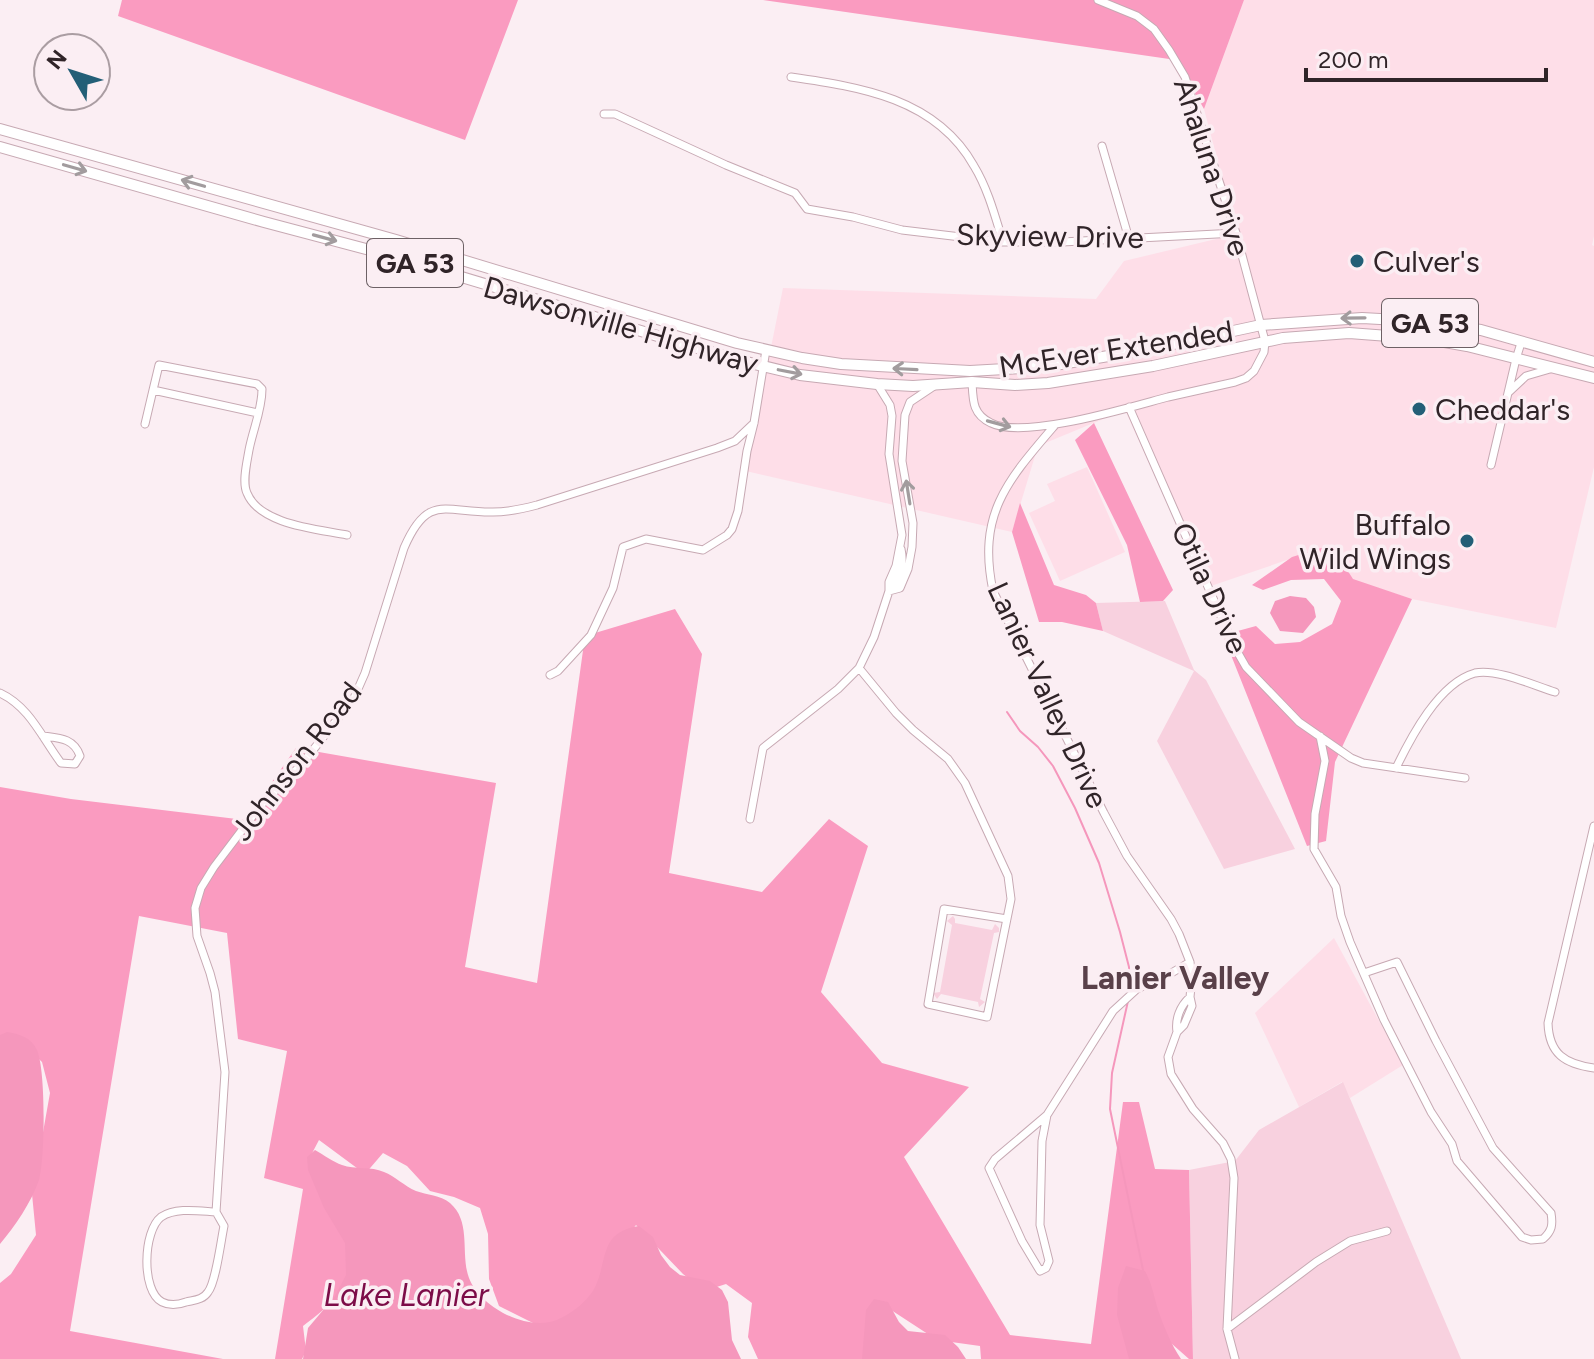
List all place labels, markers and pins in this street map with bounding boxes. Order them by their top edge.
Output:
place label: Culver's [1373,243,1480,280]
marker: Culver's [1348,252,1366,270]
place label: Cheddar's [1435,391,1570,428]
marker: Cheddar's [1410,400,1428,418]
place label: Buffalo Wild Wings [1300,506,1451,577]
marker: Buffalo Wild Wings [1458,532,1476,550]

